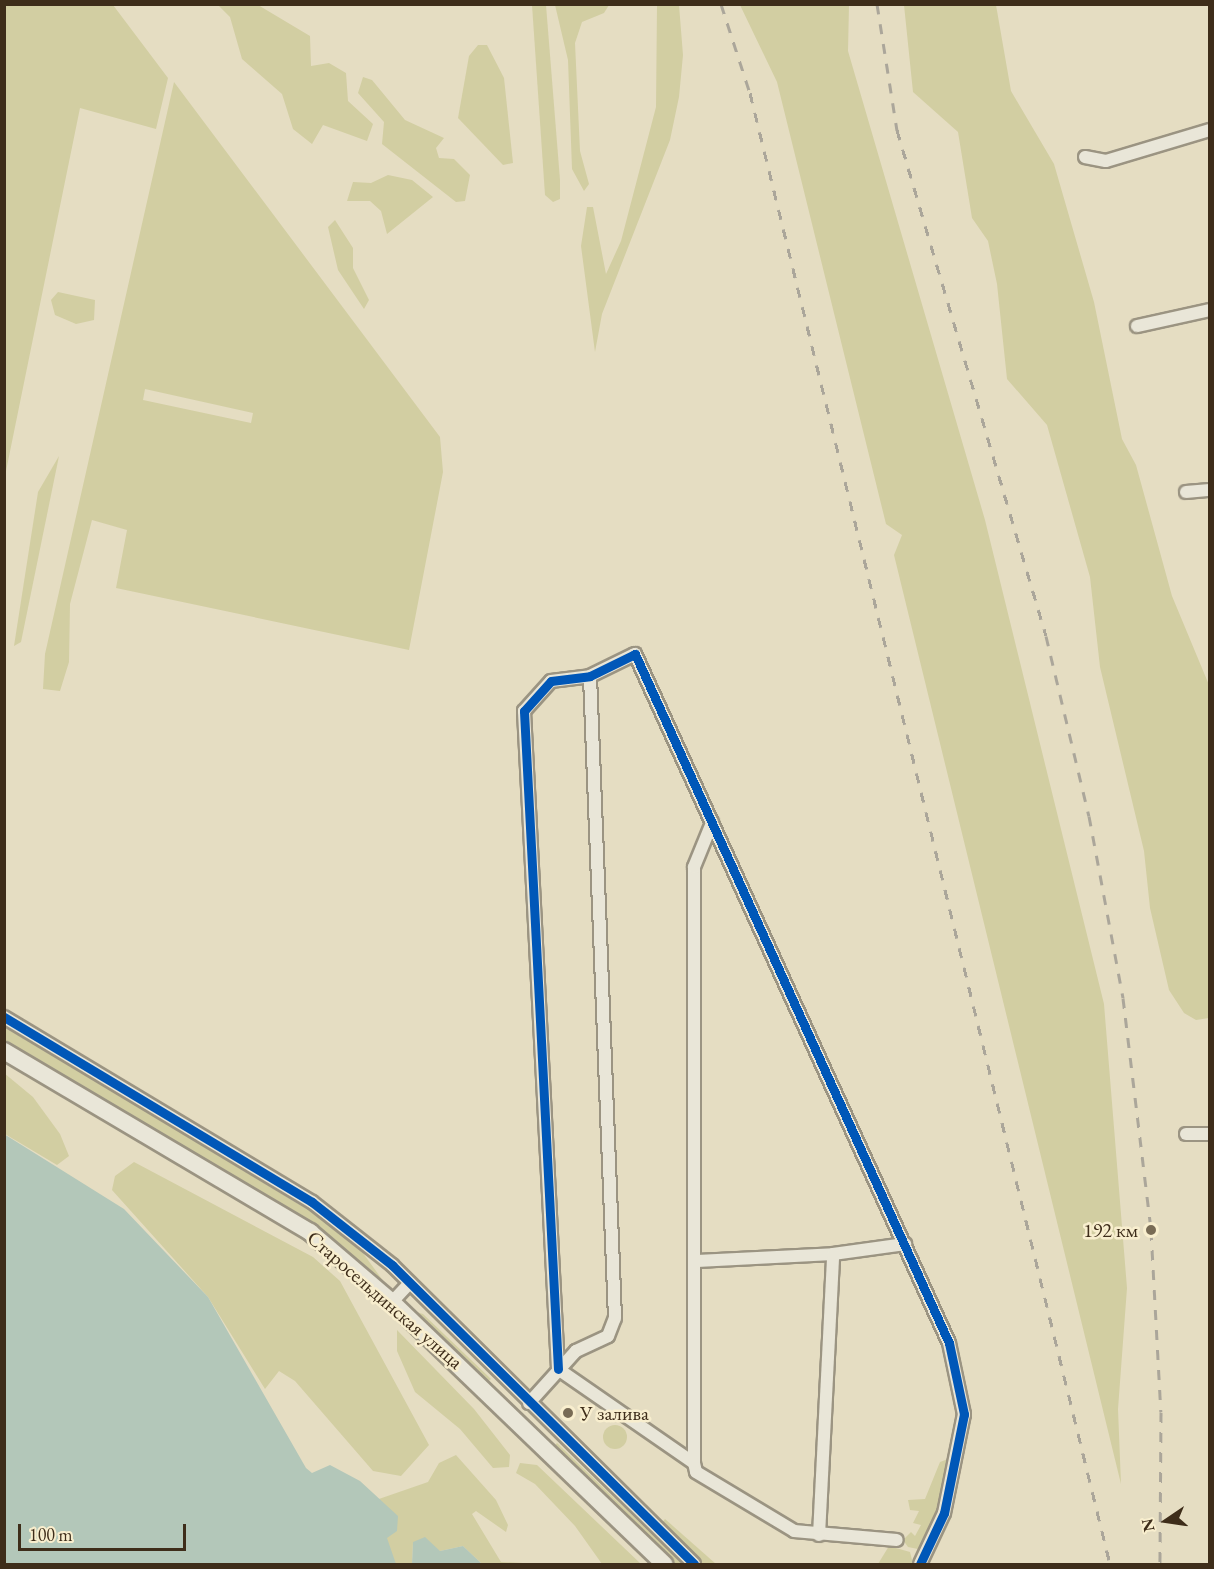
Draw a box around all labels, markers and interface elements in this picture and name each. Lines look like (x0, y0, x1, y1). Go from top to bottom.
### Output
place label: 192 км (1083, 1218, 1138, 1242)
marker: 192 км (1142, 1221, 1160, 1239)
street label: Старосельдинская улица (302, 1226, 468, 1374)
place label: У залива (580, 1401, 649, 1425)
marker: У залива (561, 1406, 575, 1420)
north arrow (1136, 1491, 1196, 1551)
scale bar (21, 1512, 189, 1550)
text: N (1136, 1516, 1160, 1534)
text: 100 m (29, 1523, 73, 1546)

